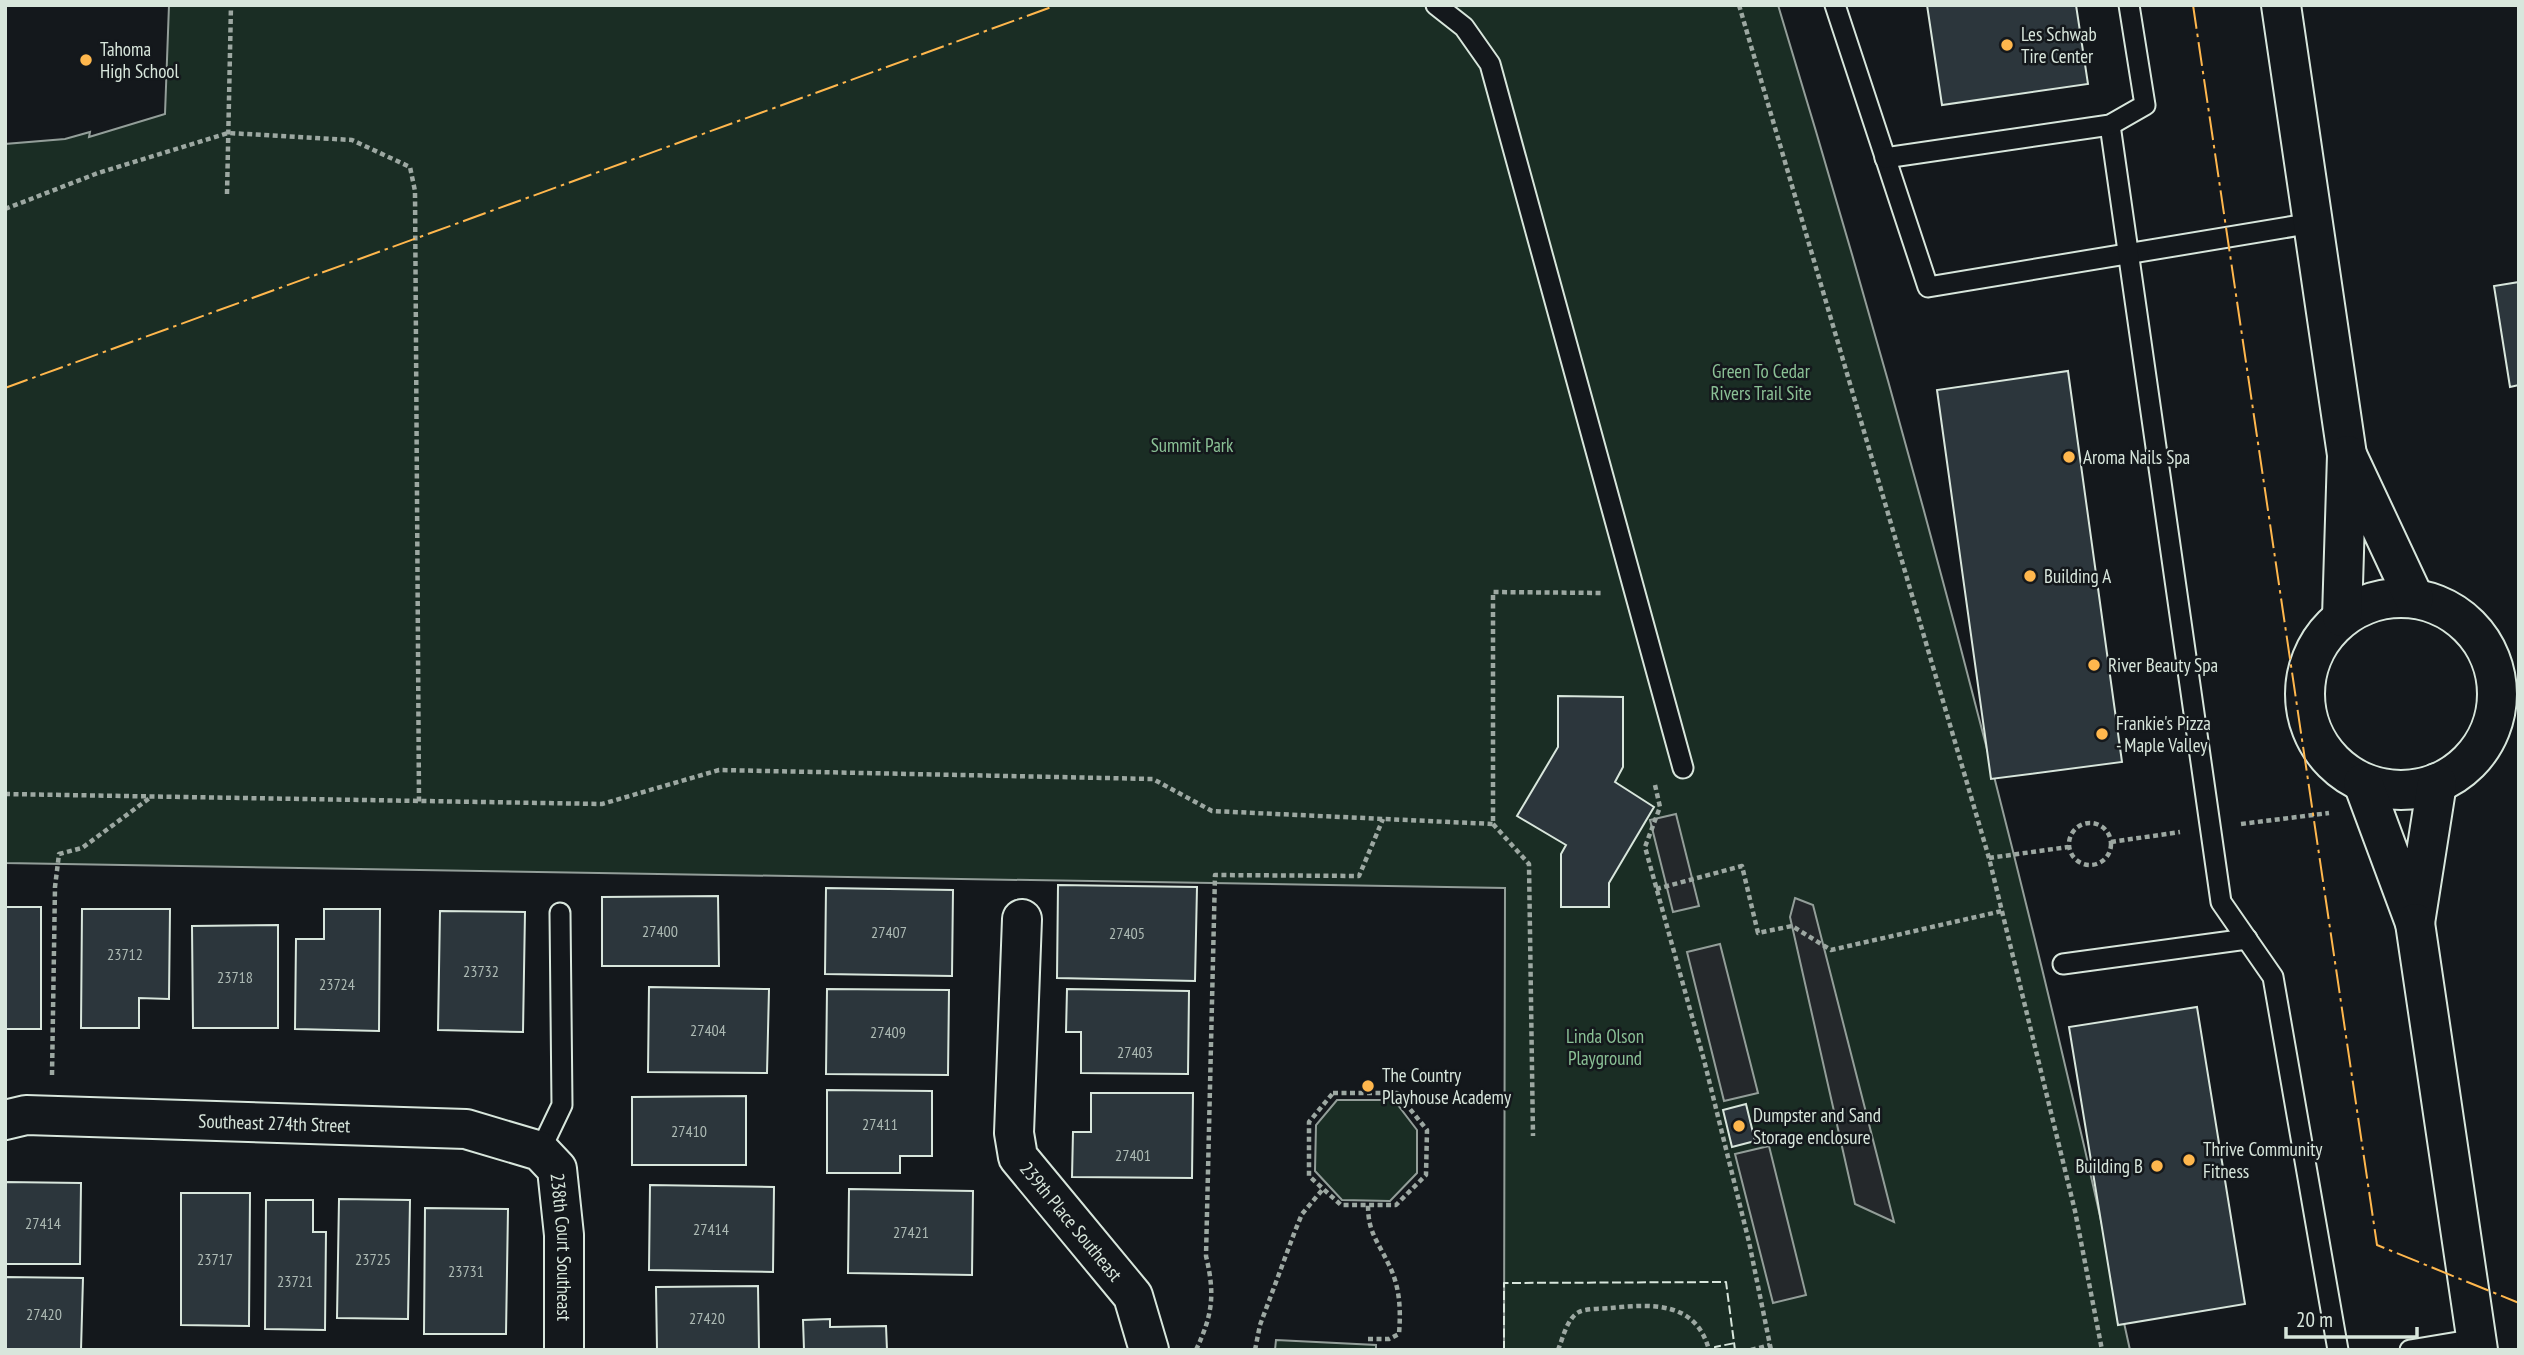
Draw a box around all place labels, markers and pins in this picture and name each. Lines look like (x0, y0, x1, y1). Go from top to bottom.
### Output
place label: Les Schwab Tire Center (2021, 22, 2097, 68)
place label: Tahoma High School (100, 37, 180, 83)
marker: Les Schwab Tire Center (1999, 37, 2015, 53)
marker: Tahoma High School (78, 52, 94, 68)
place label: Aroma Nails Spa (2083, 445, 2190, 469)
marker: Aroma Nails Spa (2061, 449, 2077, 465)
place label: Building A (2044, 564, 2111, 588)
marker: Building A (2022, 568, 2038, 584)
place label: River Beauty Spa (2108, 653, 2218, 677)
marker: River Beauty Spa (2086, 657, 2102, 673)
place label: Frankie's Pizza - Maple Valley (2116, 711, 2211, 757)
marker: Frankie's Pizza - Maple Valley (2094, 726, 2110, 742)
place label: The Country Playhouse Academy (1382, 1063, 1512, 1109)
marker: The Country Playhouse Academy (1360, 1078, 1376, 1094)
place label: Dumpster and Sand Storage enclosure (1753, 1103, 1881, 1149)
marker: Dumpster and Sand Storage enclosure (1731, 1118, 1747, 1134)
place label: Thrive Community Fitness (2203, 1137, 2323, 1183)
marker: Thrive Community Fitness (2181, 1152, 2197, 1168)
place label: Building B (2075, 1154, 2143, 1178)
marker: Building B (2149, 1158, 2165, 1174)

